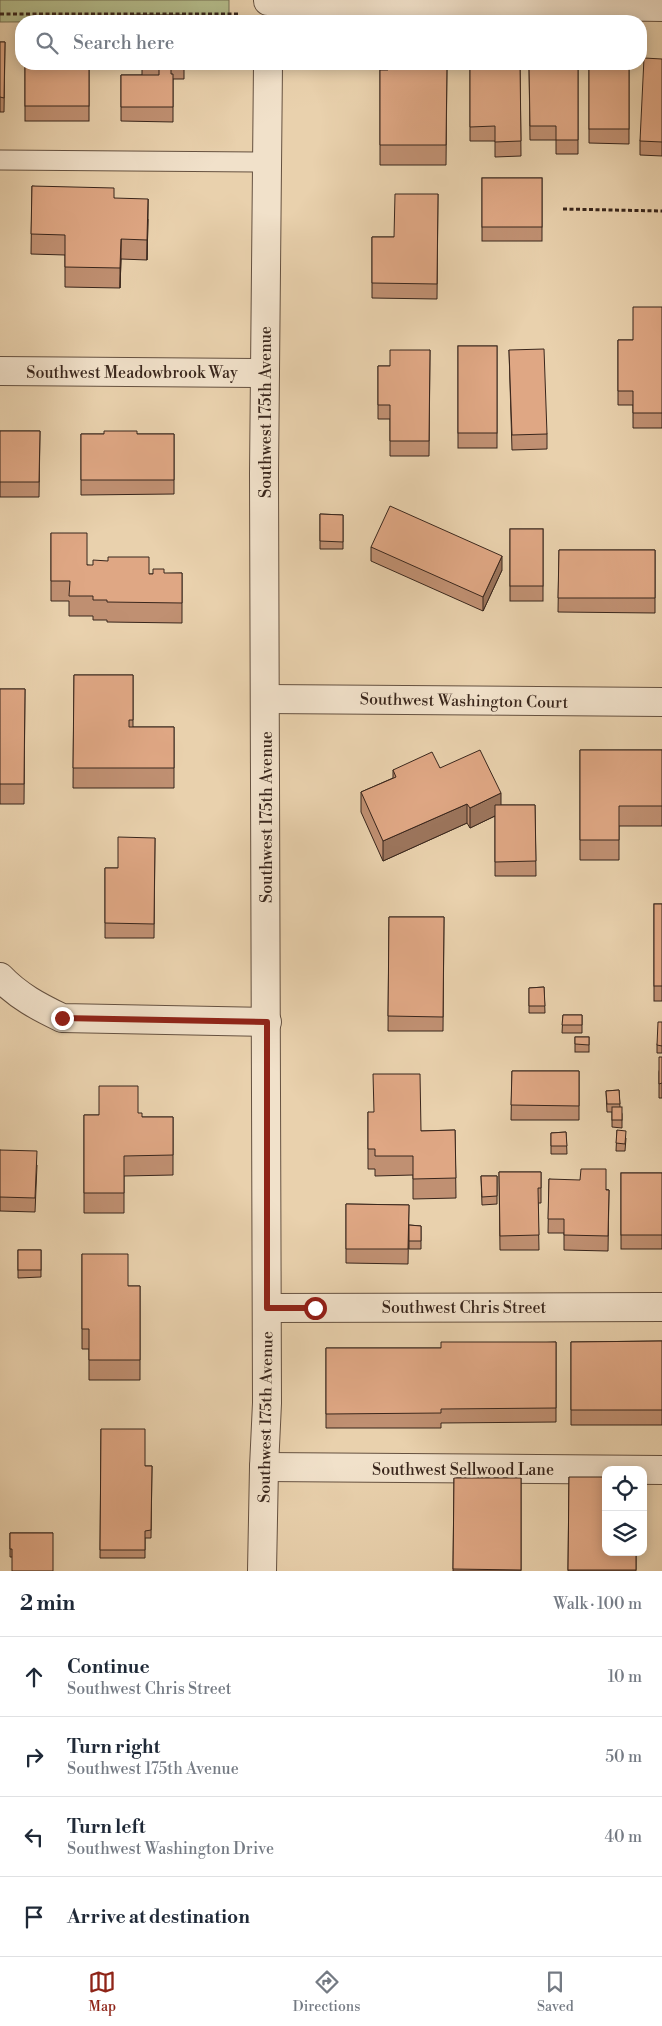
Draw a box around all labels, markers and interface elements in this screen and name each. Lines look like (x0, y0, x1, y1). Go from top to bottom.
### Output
search box (15, 15, 647, 70)
icon: search (33, 29, 61, 57)
text: Search here (73, 31, 174, 55)
street label: Southwest 175th Avenue (256, 326, 276, 498)
street label: Southwest Meadowbrook Way (26, 363, 238, 383)
street label: Southwest Washington Court (360, 689, 569, 713)
street label: Southwest 175th Avenue (257, 731, 277, 903)
route end (51, 1007, 74, 1030)
route start (304, 1297, 327, 1320)
street label: Southwest Chris Street (382, 1298, 547, 1318)
street label: Southwest 175th Avenue (255, 1331, 277, 1503)
street label: Southwest Sellwood Lane (372, 1460, 554, 1480)
map controls (602, 1466, 647, 1556)
button: locate (602, 1466, 647, 1511)
button: layers (602, 1511, 647, 1556)
text: 2 min (20, 1591, 75, 1617)
text: Walk · 100 m (553, 1594, 642, 1614)
text: Continue (67, 1655, 150, 1679)
icon: ahead (20, 1663, 48, 1691)
text: 10 m (608, 1667, 642, 1687)
text: Southwest Chris Street (67, 1679, 232, 1699)
text: Turn right (67, 1735, 160, 1759)
icon: right (20, 1743, 48, 1771)
text: 50 m (605, 1747, 642, 1767)
text: Southwest 175th Avenue (67, 1759, 239, 1779)
text: Turn left (67, 1815, 146, 1839)
icon: left (20, 1823, 48, 1851)
text: 40 m (605, 1827, 642, 1847)
text: Southwest Washington Drive (67, 1839, 274, 1859)
icon: arrive (20, 1903, 48, 1931)
text: Arrive at destination (67, 1905, 250, 1929)
tab: Map (88, 1968, 116, 2016)
tab: Directions (293, 1968, 360, 2016)
tab: Saved (537, 1968, 574, 2016)

